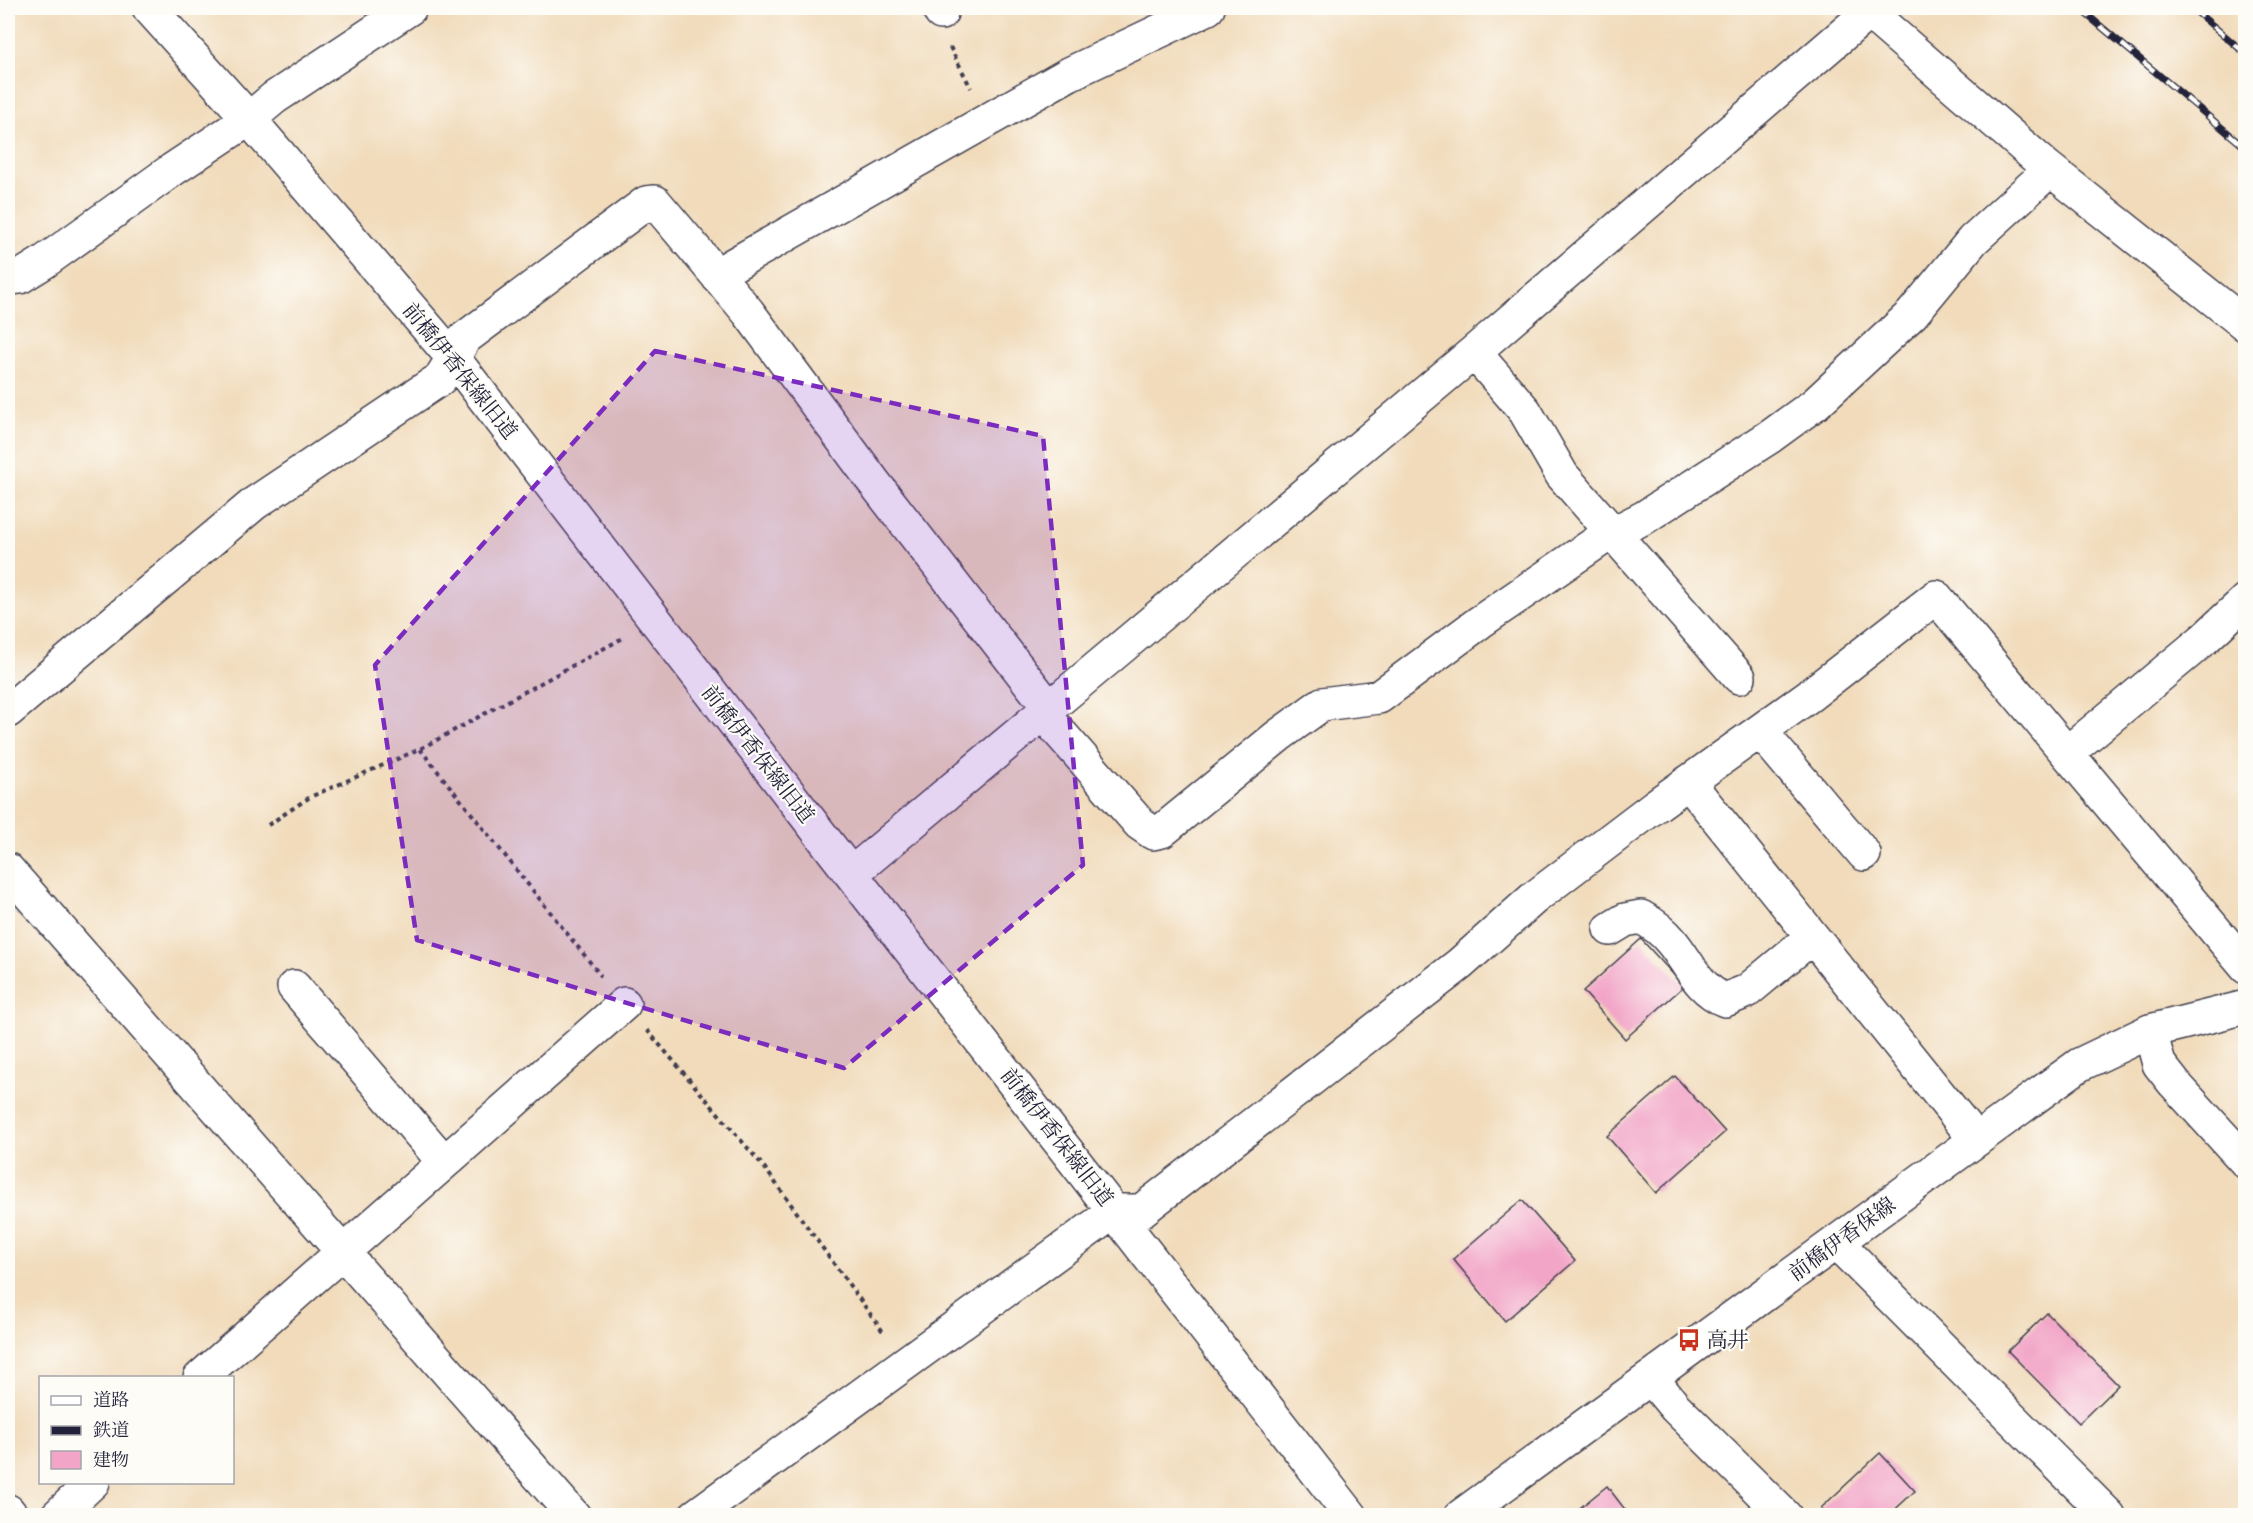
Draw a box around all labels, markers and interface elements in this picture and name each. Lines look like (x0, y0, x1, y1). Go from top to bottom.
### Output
street label: 前橋伊香保線旧道 (395, 297, 524, 446)
street label: 前橋伊香保線旧道 (694, 679, 821, 829)
street label: 前橋伊香保線旧道 (993, 1062, 1120, 1212)
street label: 前橋伊香保線 (1783, 1191, 1902, 1288)
place label: 高井 (1707, 1326, 1749, 1355)
bus stop icon: 高井 (1676, 1327, 1702, 1353)
legend (39, 1376, 234, 1484)
text: 道路 (93, 1388, 129, 1413)
text: 鉄道 (93, 1418, 129, 1443)
text: 建物 (93, 1448, 129, 1473)

